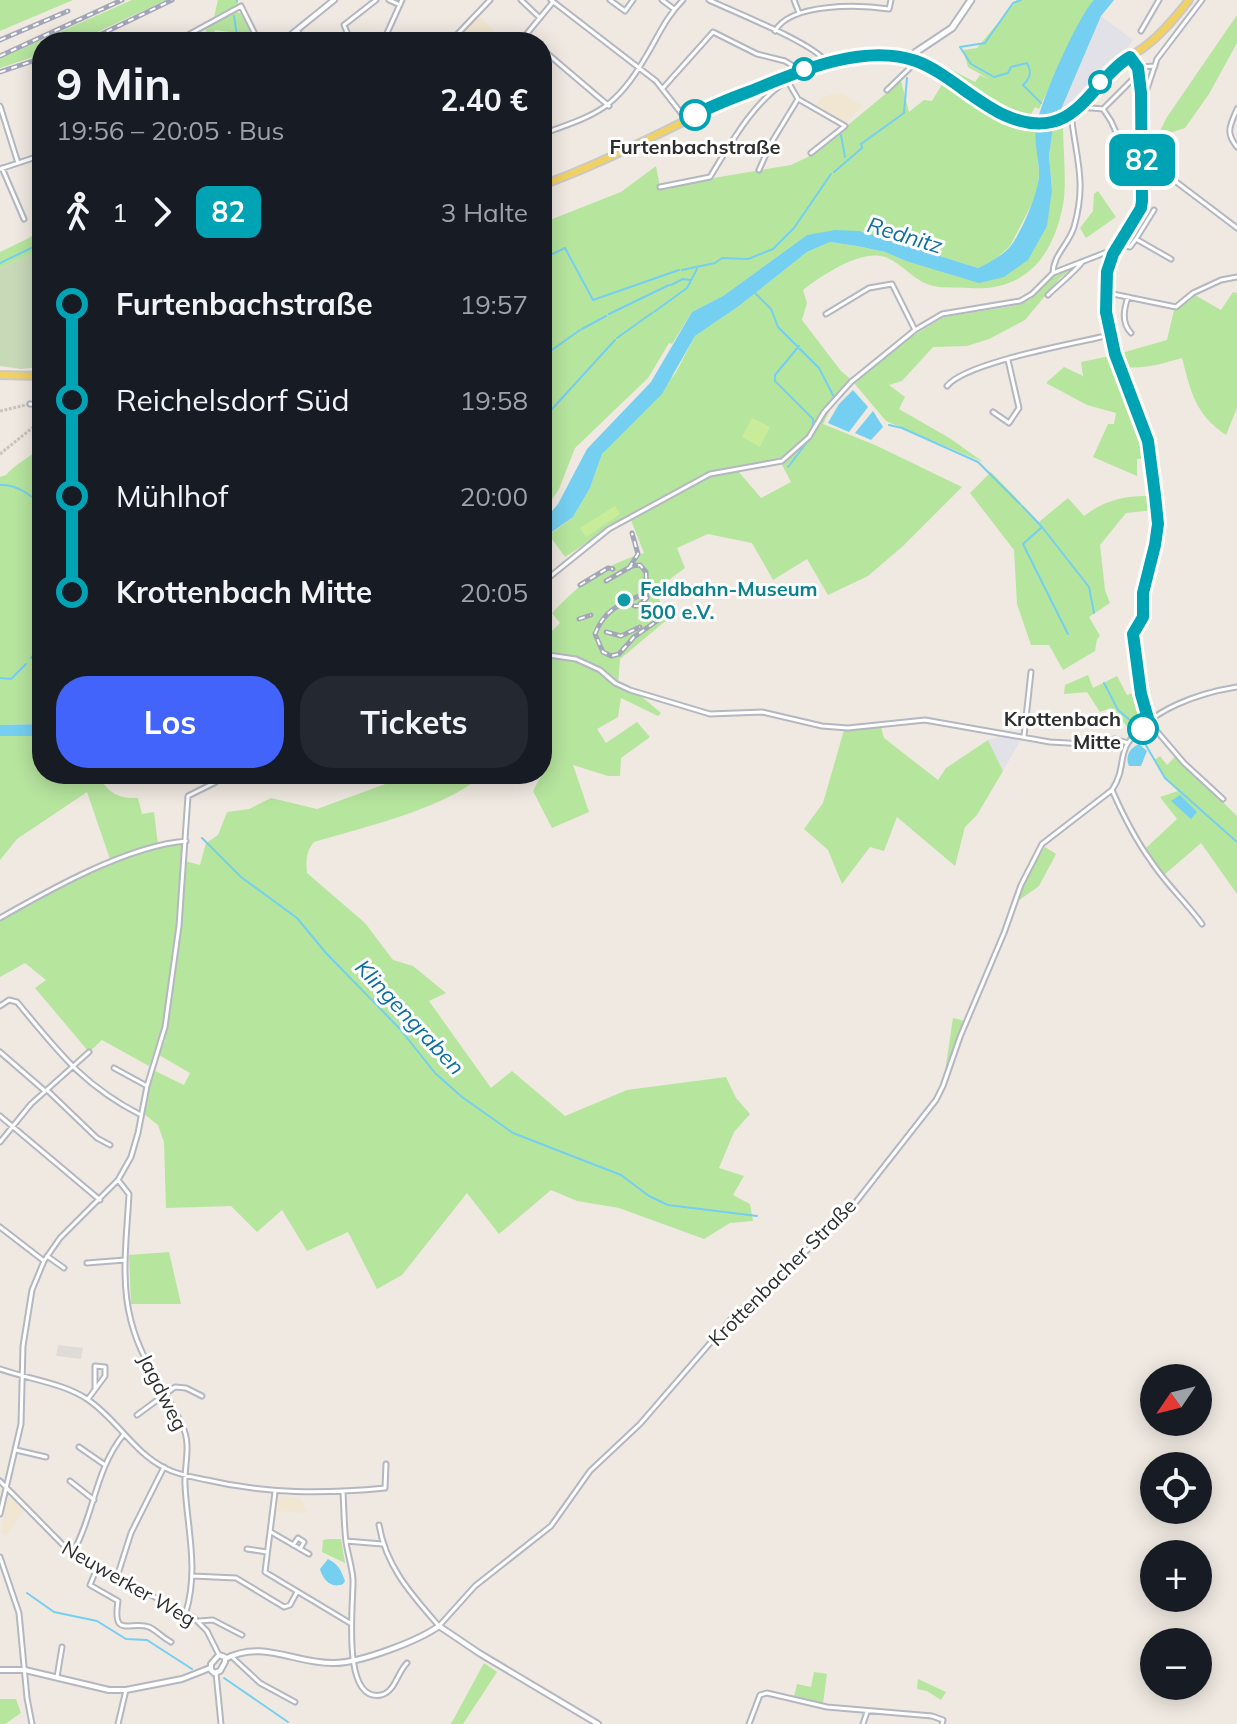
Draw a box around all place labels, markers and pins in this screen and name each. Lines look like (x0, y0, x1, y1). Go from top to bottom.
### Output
unlabelled marker (793, 58, 815, 80)
unlabelled marker (1089, 71, 1111, 93)
marker: Furtenbachstraße (680, 100, 710, 130)
place label: Furtenbachstraße (609, 134, 781, 159)
place label: Feldbahn-Museum 500 e.V. (640, 576, 818, 624)
marker: Feldbahn-Museum 500 e.V. (615, 591, 633, 609)
place label: Krottenbach Mitte (1004, 706, 1121, 754)
marker: Krottenbach Mitte (1128, 714, 1158, 744)

